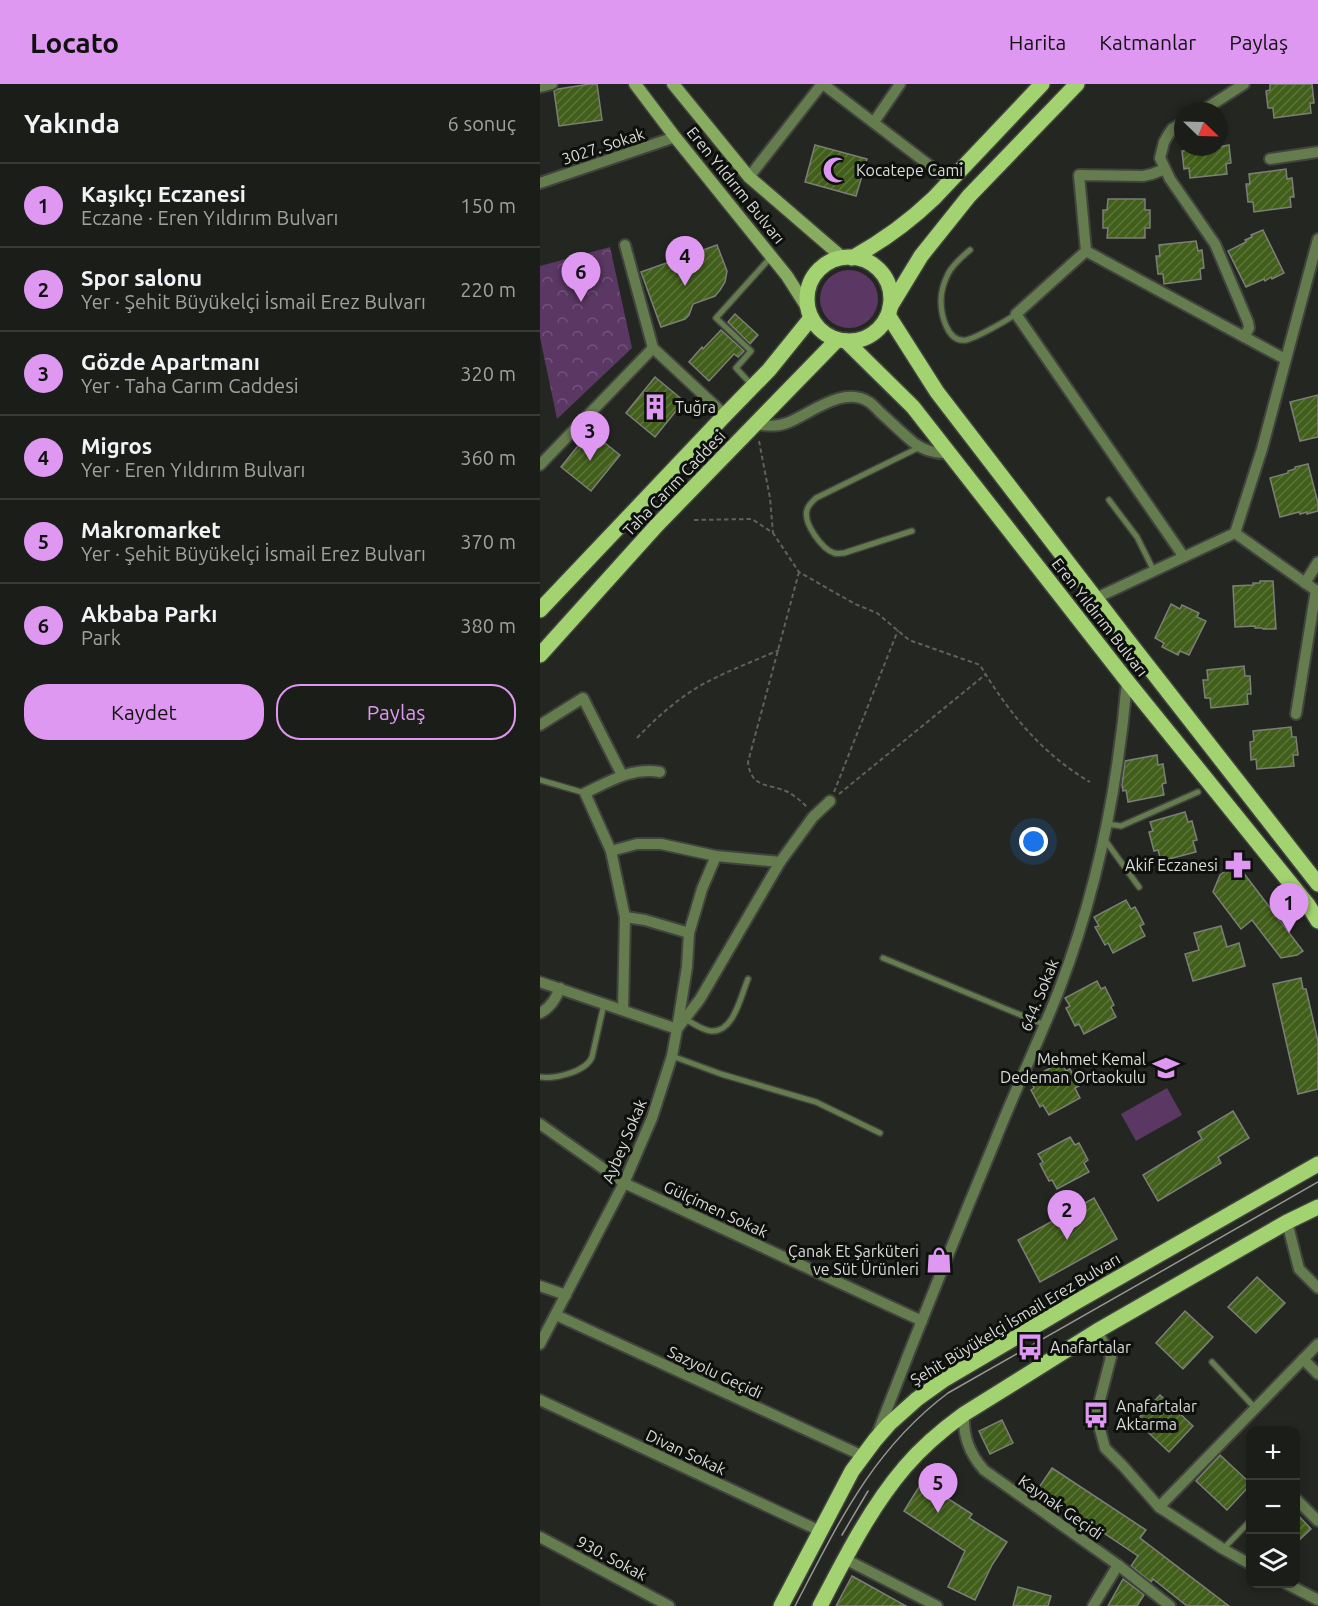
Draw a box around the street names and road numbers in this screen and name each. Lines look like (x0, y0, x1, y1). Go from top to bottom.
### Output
street label: Eren Yıldırım Bulvarı (683, 123, 789, 247)
street label: 3027. Sokak (559, 124, 647, 168)
street label: Taha Carım Caddesi (619, 427, 729, 539)
street label: Eren Yıldırım Bulvarı (1048, 554, 1152, 680)
street label: 644. Sokak (1016, 956, 1062, 1034)
street label: Aybey Sokak (598, 1096, 650, 1186)
street label: Gülçimen Sokak (661, 1177, 771, 1241)
street label: Şehit Büyükelçi İsmail Erez Bulvarı (907, 1249, 1123, 1389)
street label: Sazyolu Geçidi (665, 1342, 765, 1402)
street label: Divan Sokak (643, 1426, 729, 1478)
street label: Kaynak Geçidi (1015, 1471, 1107, 1543)
street label: 930. Sokak (574, 1532, 650, 1584)

